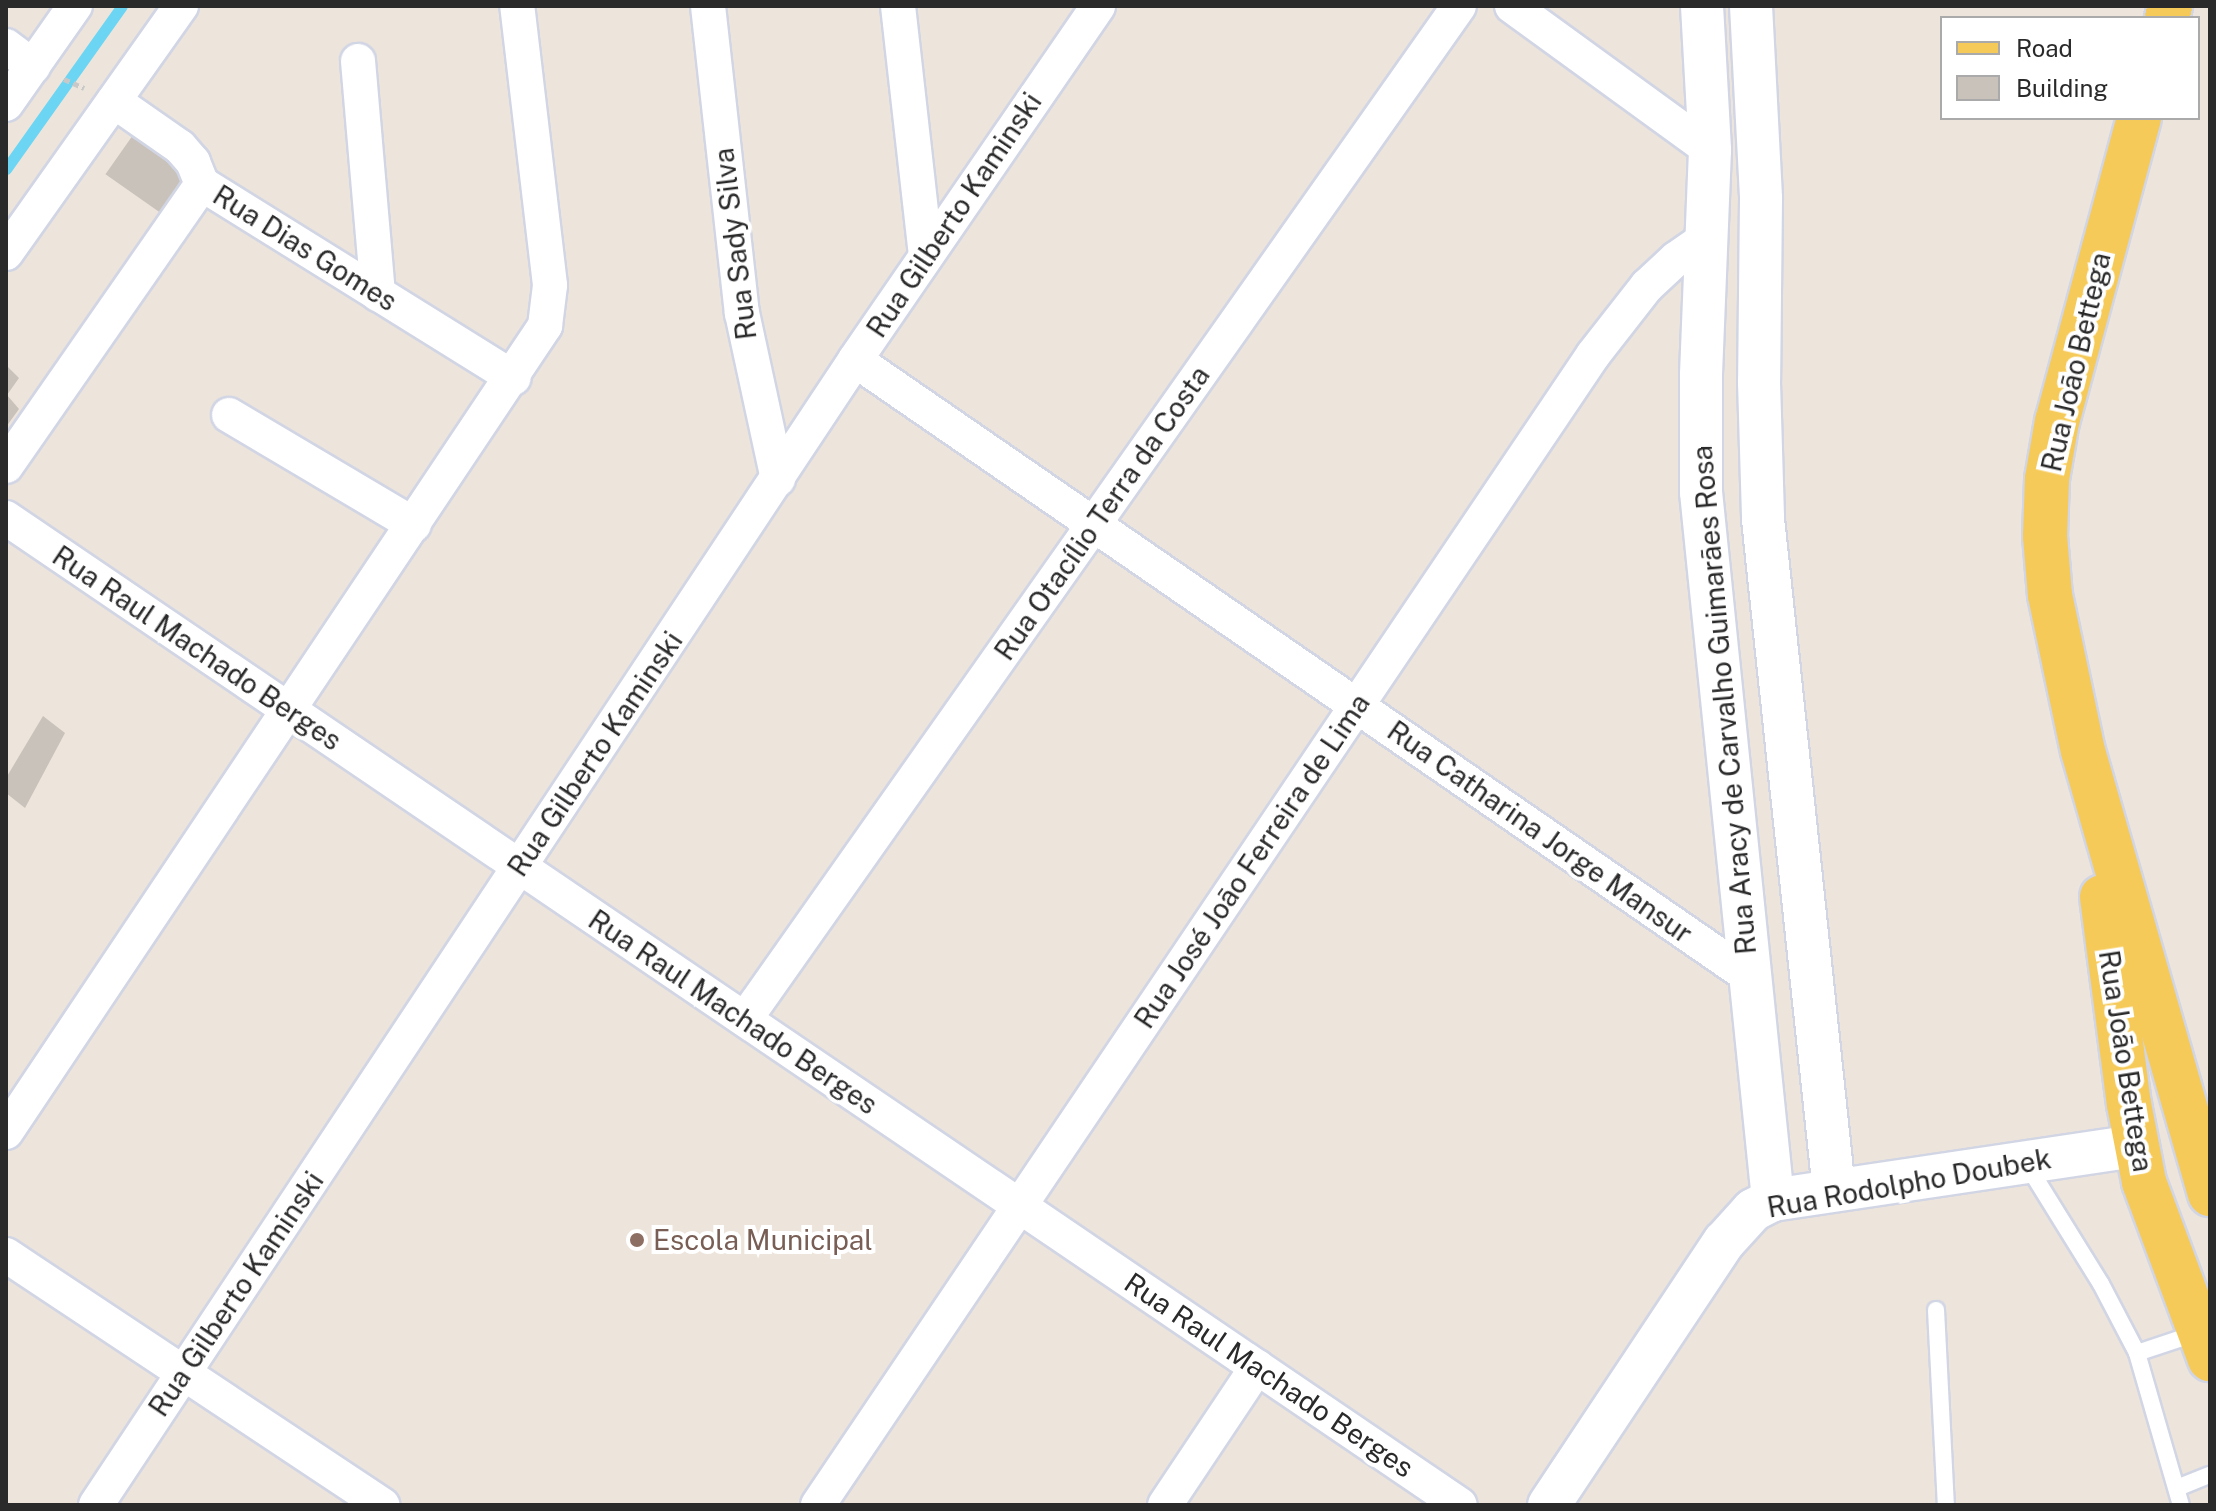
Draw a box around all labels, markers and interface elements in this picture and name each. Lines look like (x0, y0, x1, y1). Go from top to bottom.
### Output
legend (1940, 16, 2200, 120)
text: Road (2016, 34, 2073, 62)
text: Building (2016, 74, 2108, 102)
street label: Rua Gilberto Kaminski (860, 86, 1048, 344)
street label: Rua Sady Silva (707, 146, 763, 342)
street label: Rua Dias Gomes (207, 178, 403, 318)
street label: Rua João Bettega (2034, 249, 2118, 475)
street label: Rua Otacílio Terra da Costa (987, 359, 1217, 667)
street label: Rua Aracy de Carvalho Guimarães Rosa (1685, 444, 1763, 956)
street label: Rua Raul Machado Berges (46, 539, 348, 757)
street label: Rua Gilberto Kaminski (501, 625, 689, 883)
street label: Rua José João Ferreira de Lima (1127, 687, 1377, 1035)
street label: Rua Catharina Jorge Mansur (1381, 714, 1699, 950)
street label: Rua Raul Machado Berges (582, 903, 884, 1121)
street label: Rua João Bettega (2092, 948, 2160, 1174)
street label: Rua Rodolpho Doubek (1764, 1141, 2054, 1225)
street label: Rua Gilberto Kaminski (142, 1165, 330, 1423)
place label: Escola Municipal (653, 1223, 873, 1257)
marker: Escola Municipal (628, 1231, 646, 1249)
street label: Rua Raul Machado Berges (1118, 1266, 1420, 1484)

